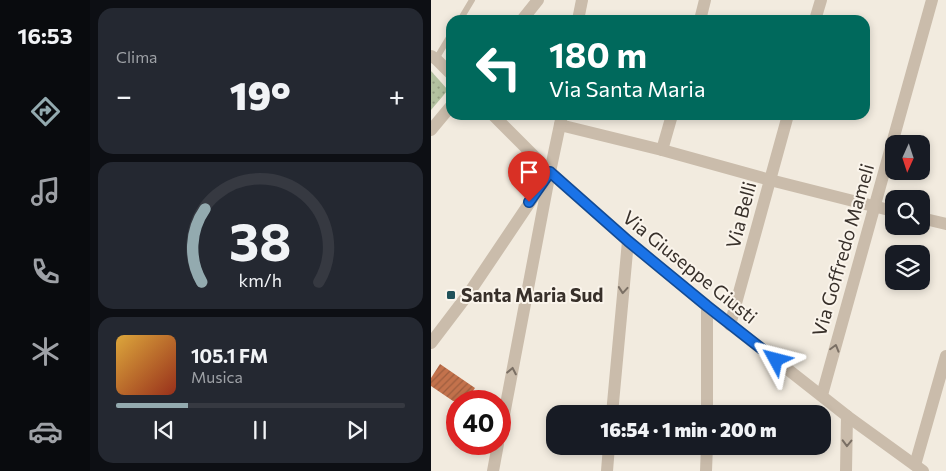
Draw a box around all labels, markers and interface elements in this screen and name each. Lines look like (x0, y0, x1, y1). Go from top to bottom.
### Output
text: 16:53 (18, 22, 73, 49)
text: 180 m (549, 32, 647, 75)
icon: left (466, 35, 531, 100)
text: Clima (116, 47, 157, 66)
text: 19° (230, 71, 291, 118)
text: Via Santa Maria (549, 75, 706, 102)
text: − (116, 78, 132, 112)
text: + (389, 78, 405, 112)
icon: directions (28, 94, 63, 129)
north arrow (885, 135, 930, 180)
map controls (885, 135, 930, 290)
pin (508, 151, 550, 202)
icon: arrive (515, 158, 543, 186)
street label: Via Goffredo Mameli (807, 161, 878, 339)
icon: music (28, 174, 63, 209)
street label: Via Belli (721, 179, 760, 251)
button: search (885, 190, 930, 235)
street label: Via Giuseppe Giusti (618, 205, 762, 328)
text: 38 (229, 208, 292, 272)
button: layers (885, 245, 930, 290)
icon: phone (28, 254, 63, 289)
text: km/h (239, 269, 282, 291)
place label: Santa Maria Sud (461, 283, 603, 306)
one-way arrow (618, 286, 629, 294)
marker: Santa Maria Sud (445, 289, 457, 301)
position arrow (749, 333, 801, 385)
icon: climate (28, 334, 63, 369)
text: 105.1 FM (191, 344, 268, 367)
one-way arrow (829, 345, 839, 353)
text: Musica (191, 367, 243, 386)
one-way arrow (506, 367, 517, 376)
speed limit sign: 40 (446, 390, 511, 455)
icon: car (28, 414, 63, 449)
icon: previous (150, 416, 178, 444)
icon: pause (246, 416, 274, 444)
icon: next (343, 416, 371, 444)
text: 16:54 · 1 min · 200 m (600, 418, 777, 441)
one-way arrow (841, 440, 852, 448)

